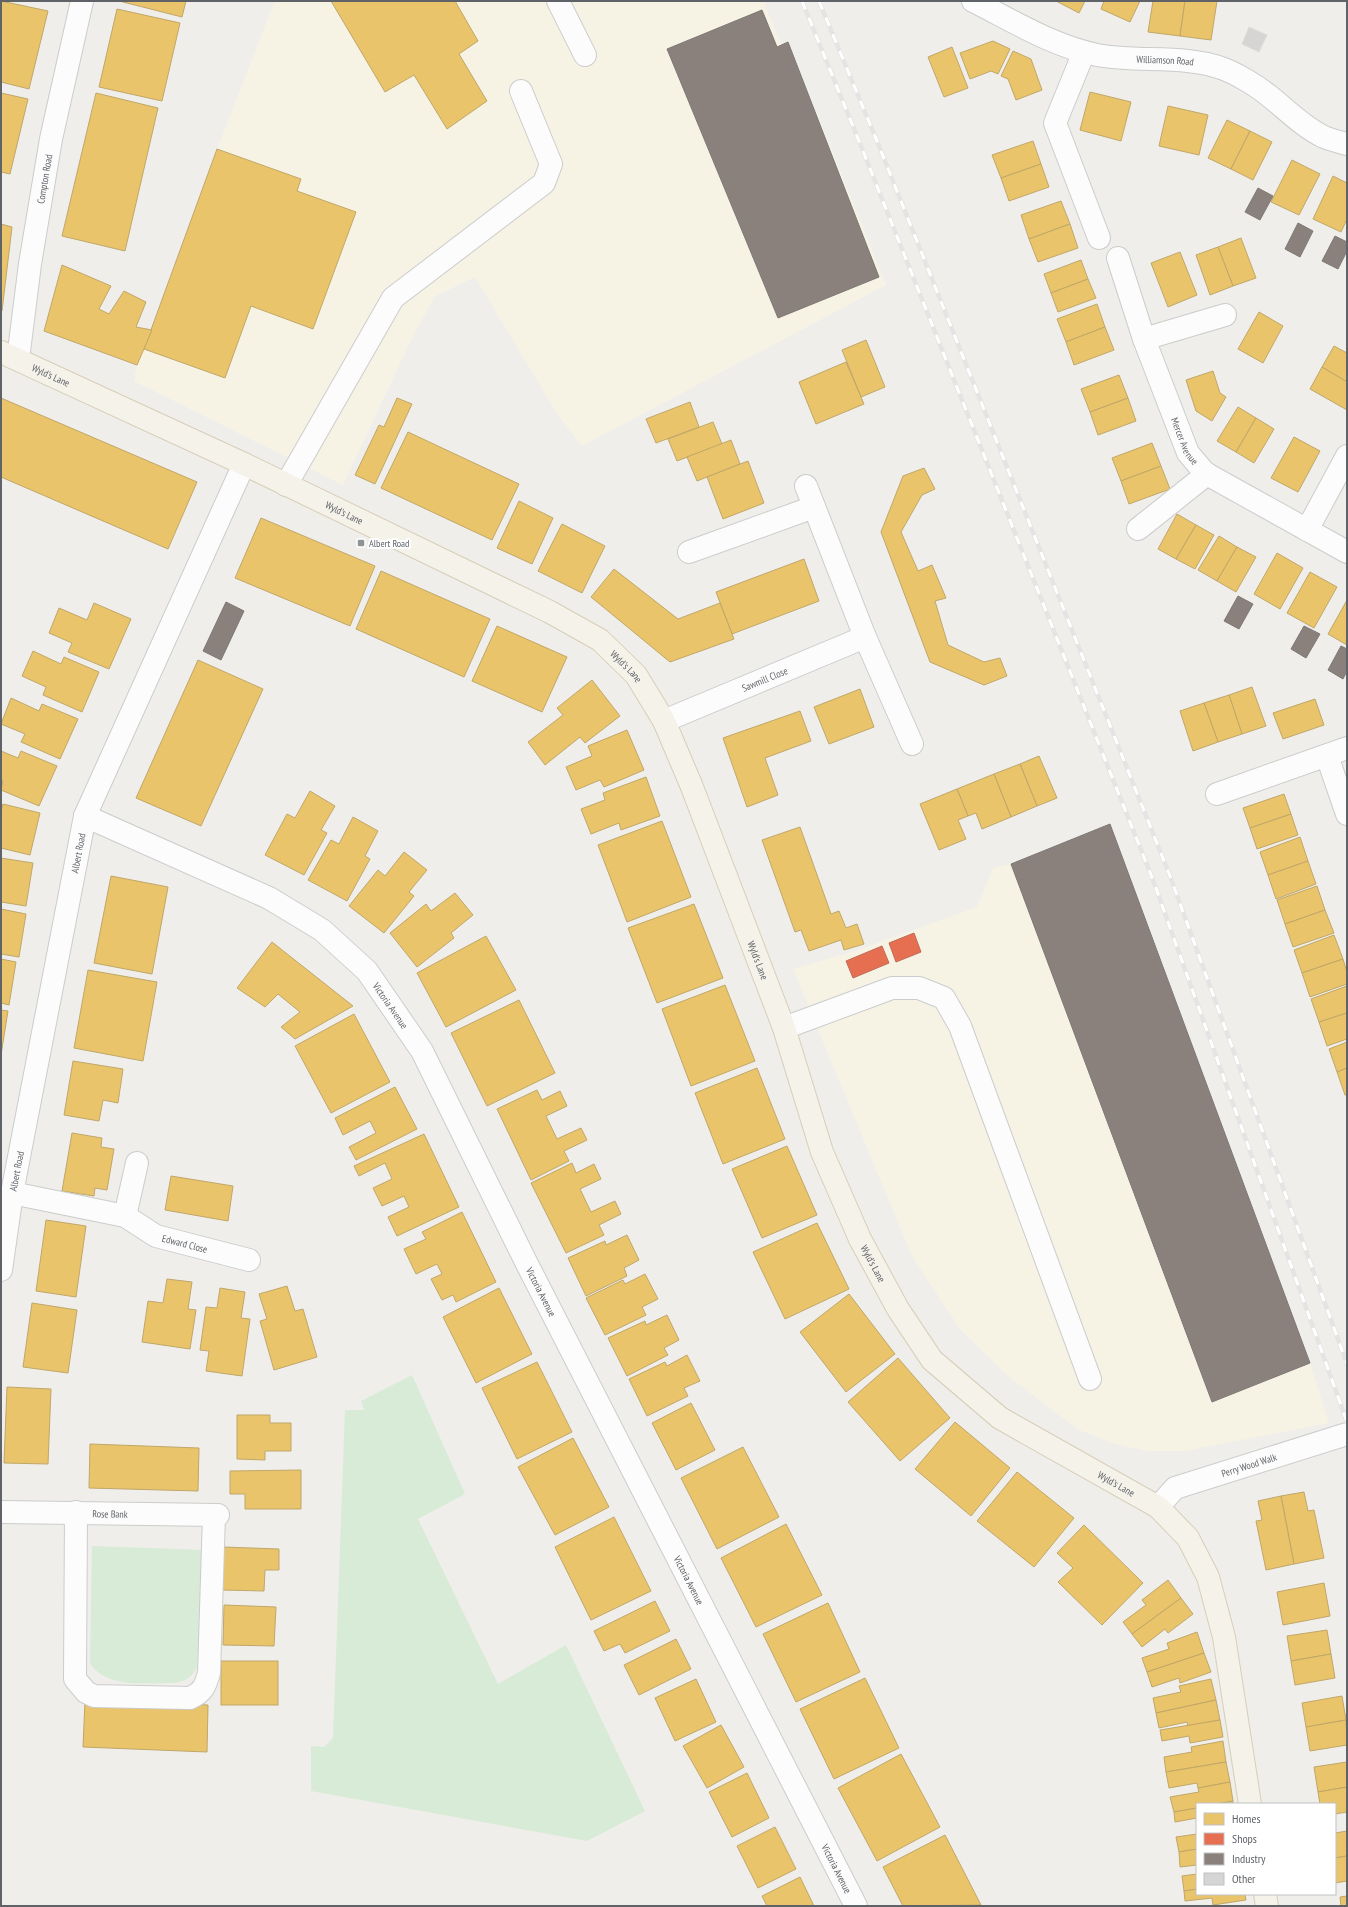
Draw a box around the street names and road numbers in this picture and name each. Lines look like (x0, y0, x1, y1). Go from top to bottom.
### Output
street label: Williamson Road (1136, 52, 1195, 68)
street label: Compton Road (34, 153, 55, 205)
street label: Wyld's Lane (30, 361, 72, 389)
street label: Mercer Avenue (1168, 416, 1201, 467)
street label: Wyld's Lane (323, 498, 365, 527)
street label: Wyld's Lane (608, 647, 645, 685)
street label: Sawmill Close (740, 664, 789, 694)
street label: Albert Road (68, 832, 88, 874)
street label: Wyld's Lane (745, 939, 771, 981)
street label: Victoria Avenue (370, 979, 411, 1031)
street label: Albert Road (6, 1150, 26, 1192)
street label: Edward Close (161, 1231, 209, 1256)
street label: Wyld's Lane (858, 1243, 889, 1284)
street label: Victoria Avenue (523, 1264, 559, 1319)
street label: Perry Wood Walk (1220, 1450, 1278, 1480)
street label: Wyld's Lane (1096, 1468, 1137, 1499)
street label: Rose Bank (92, 1507, 128, 1520)
street label: Victoria Avenue (671, 1552, 707, 1607)
street label: Victoria Avenue (818, 1841, 855, 1895)

